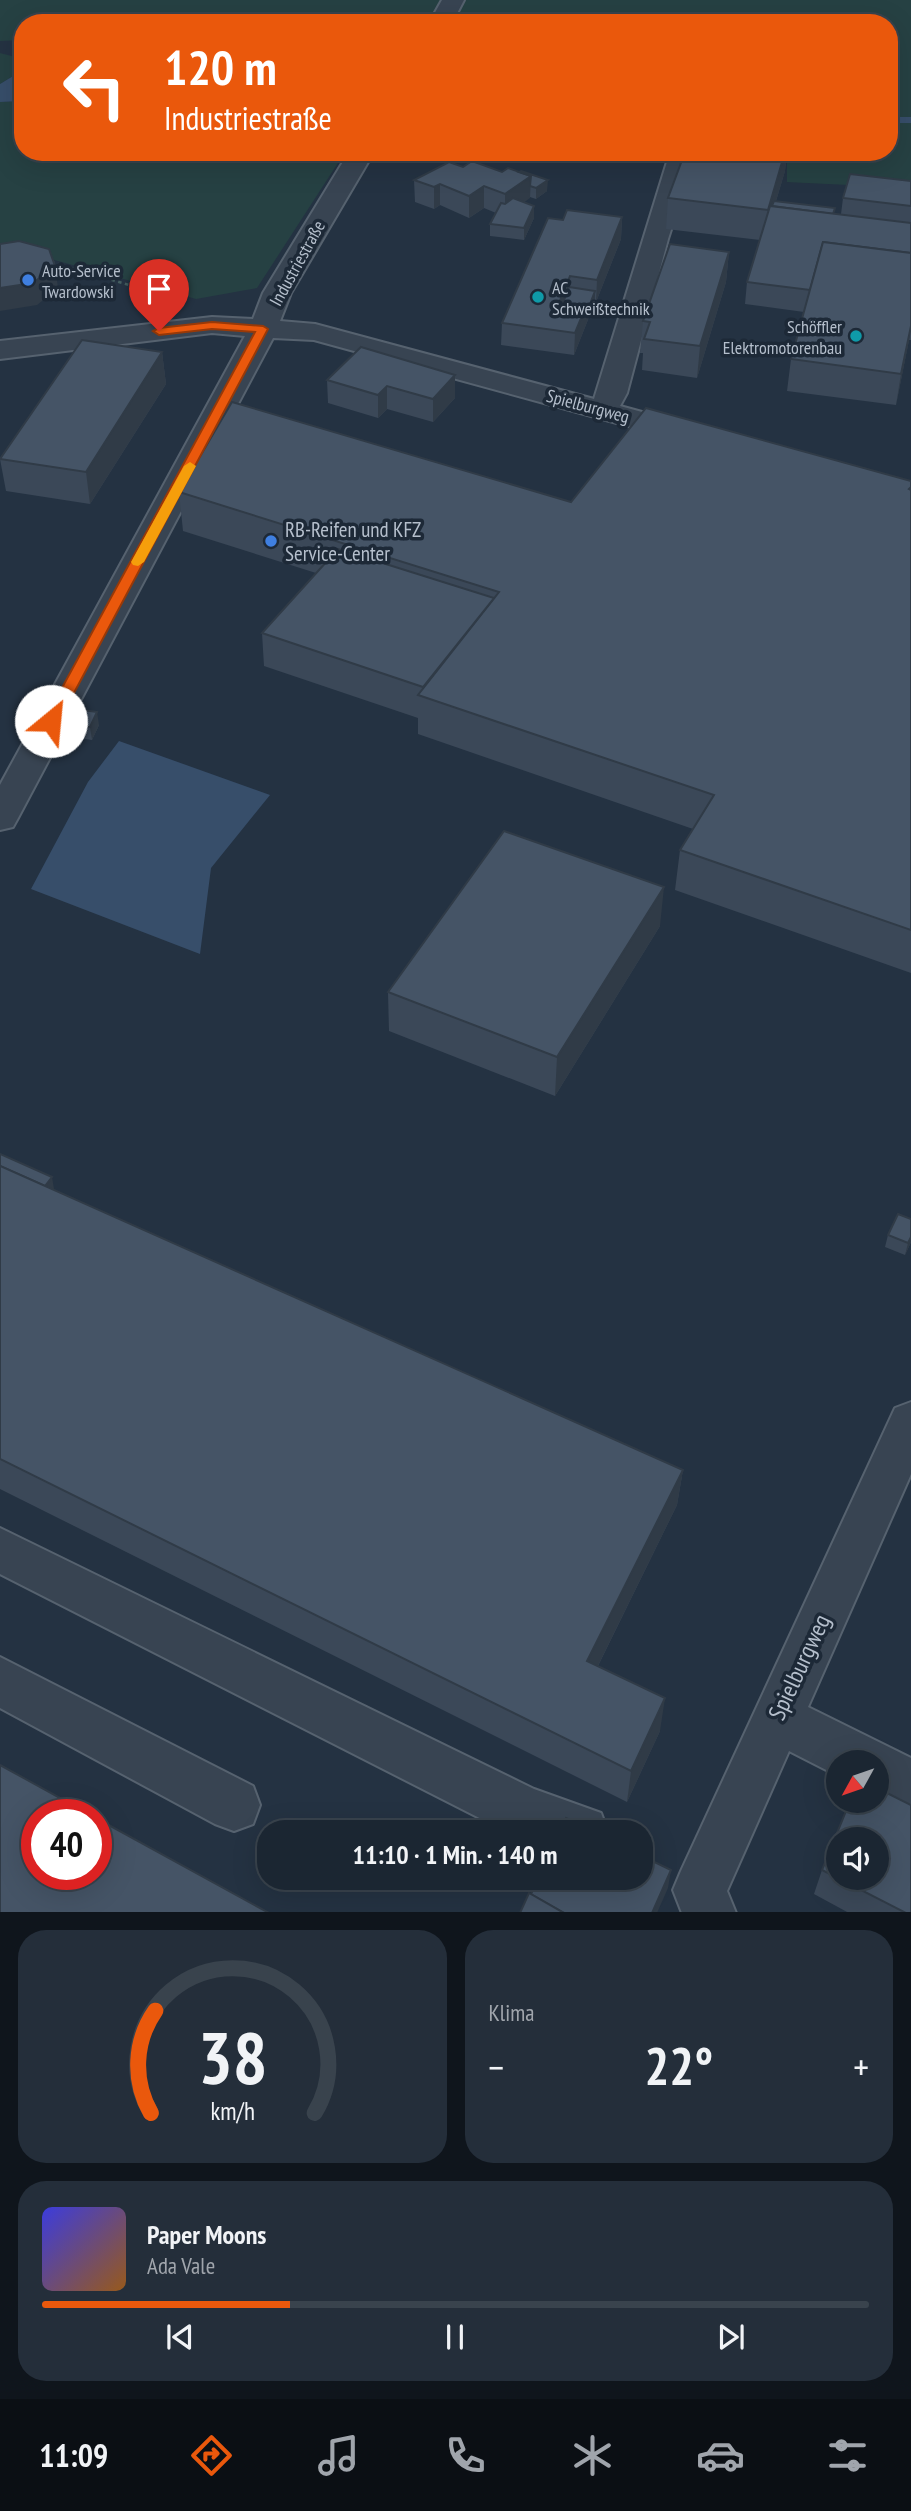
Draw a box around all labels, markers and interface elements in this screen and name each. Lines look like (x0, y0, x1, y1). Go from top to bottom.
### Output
text: 120 m (164, 35, 277, 99)
icon: left (49, 42, 140, 133)
text: Industriestraße (164, 97, 332, 139)
street label: Industriestraße (264, 216, 330, 310)
place label: Auto-Service Twardowski (42, 259, 121, 303)
pin (129, 259, 189, 331)
icon: arrive (140, 270, 178, 308)
marker: Auto-Service Twardowski (20, 272, 36, 288)
place label: AC Schweißtechnik (552, 276, 650, 320)
marker: AC Schweißtechnik (530, 289, 546, 305)
place label: Schöffler Elektromotorenbau (723, 315, 842, 359)
marker: Schöffler Elektromotorenbau (848, 328, 864, 344)
street label: Spielburgweg (544, 384, 632, 428)
place label: RB-Reifen und KFZ Service-Center (285, 516, 421, 567)
marker: RB-Reifen und KFZ Service-Center (263, 533, 279, 549)
position arrow (14, 684, 88, 758)
street label: Spielburgweg (761, 1609, 837, 1725)
north arrow (826, 1750, 889, 1813)
map controls (826, 1750, 889, 1890)
speed limit sign: 40 (21, 1799, 112, 1890)
button: sound (826, 1827, 889, 1890)
text: 11:10 · 1 Min. · 140 m (353, 1838, 557, 1871)
text: Klima (489, 1998, 534, 2027)
text: 38 (197, 2009, 267, 2103)
text: 22° (644, 2032, 713, 2099)
text: − (489, 2042, 504, 2091)
text: + (853, 2042, 869, 2091)
text: km/h (210, 2094, 254, 2126)
text: Paper Moons (147, 2218, 266, 2251)
text: Ada Vale (147, 2251, 215, 2280)
icon: previous (161, 2318, 199, 2356)
icon: pause (436, 2318, 474, 2356)
icon: next (712, 2318, 750, 2356)
icon: directions (187, 2431, 236, 2480)
icon: music (314, 2431, 363, 2480)
icon: phone (441, 2431, 490, 2480)
icon: climate (568, 2431, 617, 2480)
icon: car (696, 2431, 745, 2480)
icon: filters (823, 2431, 872, 2480)
text: 11:09 (39, 2434, 108, 2476)

